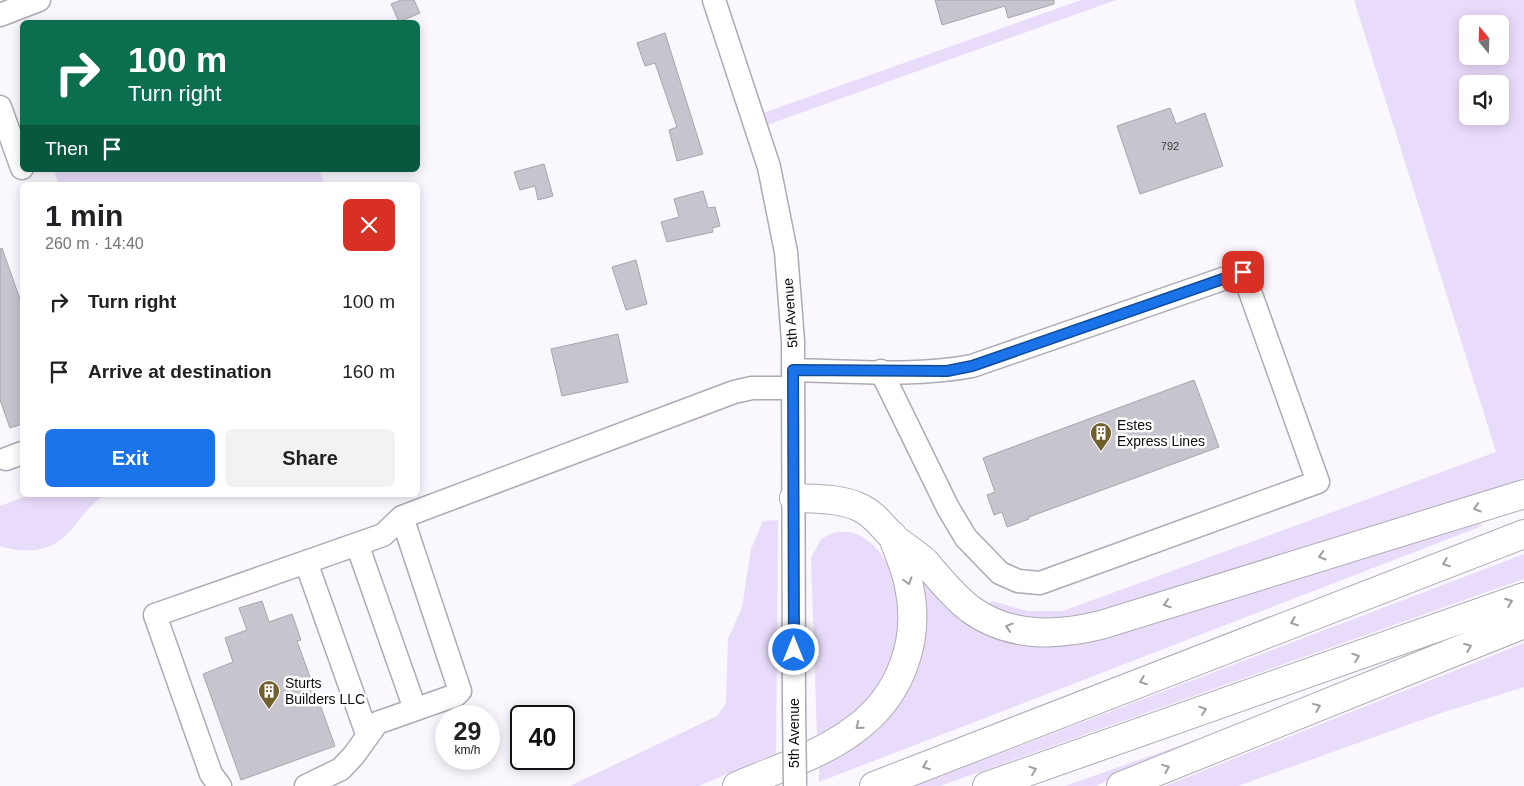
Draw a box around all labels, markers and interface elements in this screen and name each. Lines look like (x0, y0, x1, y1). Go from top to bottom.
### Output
north arrow (1459, 15, 1509, 65)
map controls (1459, 15, 1509, 125)
icon: right (45, 40, 110, 105)
text: 100 m (128, 40, 227, 79)
button: sound (1459, 75, 1509, 125)
text: Turn right (128, 81, 221, 106)
icon: arrive (98, 135, 126, 163)
text: Then (45, 138, 88, 159)
house number: 792 (1161, 140, 1179, 152)
text: 1 min (45, 199, 123, 232)
button: close (343, 199, 395, 251)
text: 260 m · 14:40 (45, 235, 144, 252)
pin (1222, 251, 1264, 293)
icon: arrive (1229, 258, 1257, 286)
street label: 5th Avenue (780, 277, 800, 348)
icon: right (45, 288, 73, 316)
text: Turn right (88, 291, 176, 312)
text: 100 m (342, 291, 395, 312)
icon: arrive (45, 358, 73, 386)
text: Arrive at destination (88, 361, 272, 382)
text: 160 m (342, 361, 395, 382)
place label: Estes Express Lines (1117, 417, 1205, 449)
building icon: Estes Express Lines (1089, 421, 1113, 452)
button: Exit (45, 429, 215, 487)
button: Share (225, 429, 395, 487)
one-way arrow (1474, 503, 1482, 513)
one-way arrow (1318, 550, 1327, 560)
one-way arrow (1442, 557, 1451, 568)
one-way arrow (902, 577, 912, 585)
one-way arrow (1163, 598, 1171, 608)
one-way arrow (1505, 598, 1513, 608)
one-way arrow (1290, 616, 1299, 626)
position arrow (767, 623, 819, 675)
one-way arrow (1006, 623, 1014, 633)
one-way arrow (1463, 642, 1472, 653)
one-way arrow (1351, 652, 1360, 662)
place label: Sturts Builders LLC (285, 675, 365, 707)
one-way arrow (1139, 675, 1148, 685)
building icon: Sturts Builders LLC (257, 679, 281, 710)
street label: 5th Avenue (786, 698, 802, 768)
one-way arrow (1312, 703, 1321, 714)
speed limit sign: 40 (510, 705, 575, 770)
one-way arrow (1198, 706, 1207, 716)
text: 29 (454, 717, 481, 745)
one-way arrow (856, 721, 865, 729)
text: km/h (454, 743, 481, 757)
one-way arrow (922, 760, 930, 770)
one-way arrow (1161, 763, 1170, 774)
one-way arrow (1028, 766, 1037, 776)

